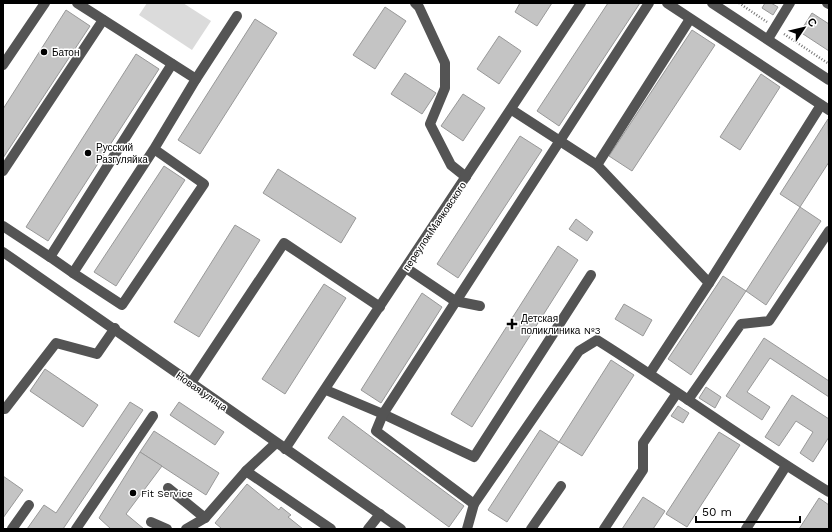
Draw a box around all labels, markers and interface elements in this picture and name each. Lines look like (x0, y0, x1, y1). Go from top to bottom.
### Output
north arrow (784, 8, 824, 48)
text: С (804, 16, 819, 30)
marker: Батон (39, 47, 49, 57)
place label: Батон (52, 47, 79, 58)
place label: Русский Разгуляйка (96, 142, 148, 165)
marker: Русский Разгуляйка (83, 148, 93, 158)
street label: переулок Маяковского (401, 179, 469, 273)
place label: Детская поликлиника №3 (521, 313, 601, 336)
marker: Детская поликлиника №3 (506, 318, 518, 330)
street label: Новая улица (174, 370, 230, 413)
marker: Fit Service (128, 488, 138, 498)
place label: Fit Service (141, 488, 193, 499)
scale bar (696, 498, 800, 524)
text: 50 m (702, 505, 732, 519)

